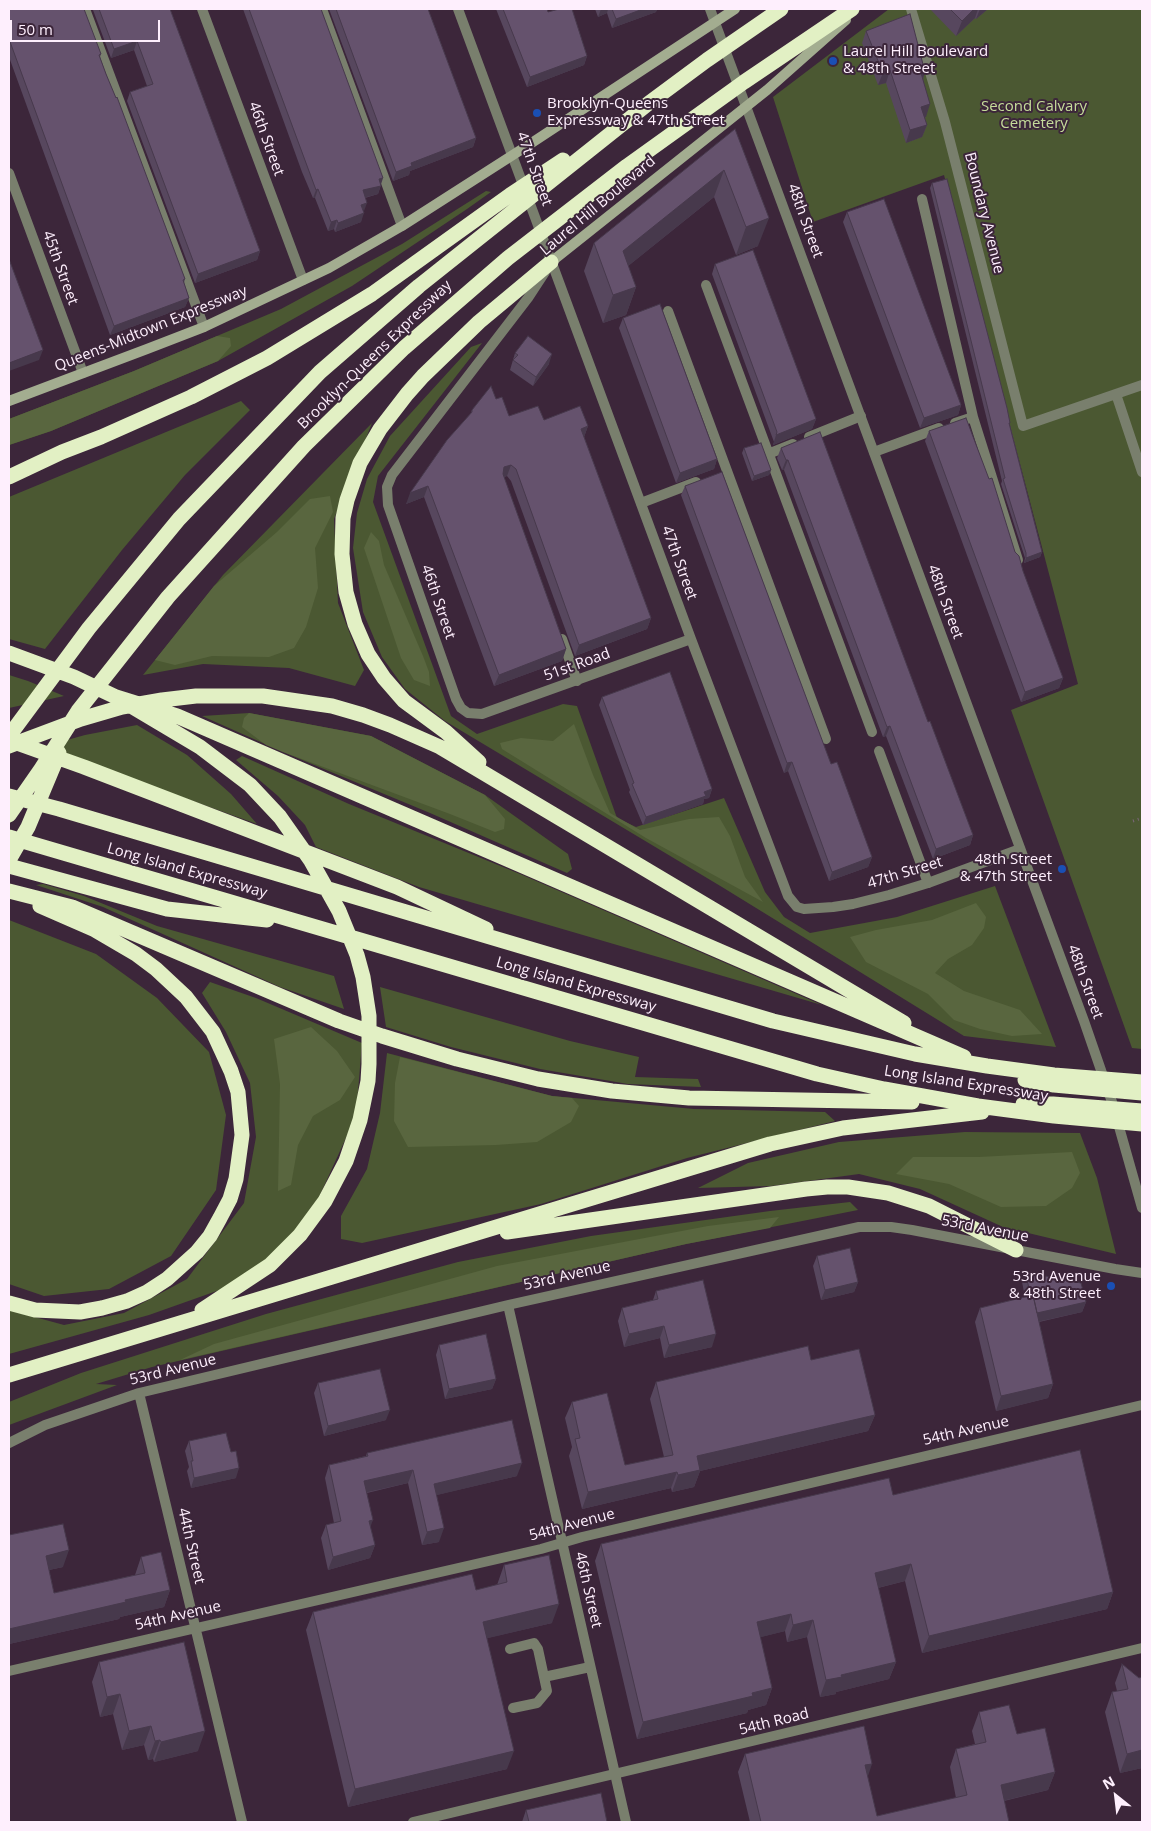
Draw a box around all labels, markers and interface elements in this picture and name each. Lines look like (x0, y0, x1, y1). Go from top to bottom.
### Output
scale bar (12, 10, 162, 42)
text: 50 m (18, 19, 53, 39)
place label: Laurel Hill Boulevard & 48th Street (843, 43, 988, 78)
marker: Laurel Hill Boulevard & 48th Street (827, 55, 839, 67)
place label: Brooklyn-Queens Expressway & 47th Street (547, 95, 725, 130)
park label: Second Calvary Cemetery (981, 98, 1087, 133)
street label: 46th Street (244, 100, 288, 178)
marker: Brooklyn-Queens Expressway & 47th Street (531, 107, 543, 119)
street label: 47th Street (512, 130, 556, 208)
street label: Boundary Avenue (960, 150, 1008, 276)
street label: Laurel Hill Boulevard (537, 152, 659, 260)
street label: 48th Street (783, 182, 827, 260)
street label: 45th Street (38, 229, 82, 307)
street label: Brooklyn-Queens Expressway (294, 277, 456, 433)
street label: Queens-Midtown Expressway (52, 282, 250, 376)
street label: 47th Street (657, 524, 701, 602)
street label: 46th Street (417, 562, 459, 642)
street label: 48th Street (923, 563, 967, 641)
street label: 51st Road (541, 645, 613, 685)
street label: Long Island Expressway (105, 840, 269, 902)
place label: 48th Street & 47th Street (960, 851, 1052, 886)
street label: 47th Street (865, 853, 945, 893)
marker: 48th Street & 47th Street (1056, 863, 1068, 875)
street label: 48th Street (1063, 943, 1107, 1021)
street label: Long Island Expressway (494, 954, 658, 1016)
street label: Long Island Expressway (883, 1062, 1049, 1106)
street label: 53rd Avenue (940, 1212, 1030, 1246)
street label: 53rd Avenue (522, 1257, 612, 1295)
place label: 53rd Avenue & 48th Street (1009, 1268, 1101, 1303)
marker: 53rd Avenue & 48th Street (1105, 1280, 1117, 1292)
street label: 53rd Avenue (128, 1351, 218, 1389)
street label: 54th Avenue (921, 1412, 1011, 1450)
street label: 54th Avenue (527, 1505, 617, 1545)
street label: 44th Street (174, 1506, 208, 1586)
street label: 46th Street (571, 1550, 605, 1630)
street label: 54th Avenue (133, 1597, 223, 1635)
street label: 54th Road (737, 1705, 811, 1739)
north arrow (1091, 1771, 1141, 1821)
text: N (1099, 1771, 1118, 1794)

